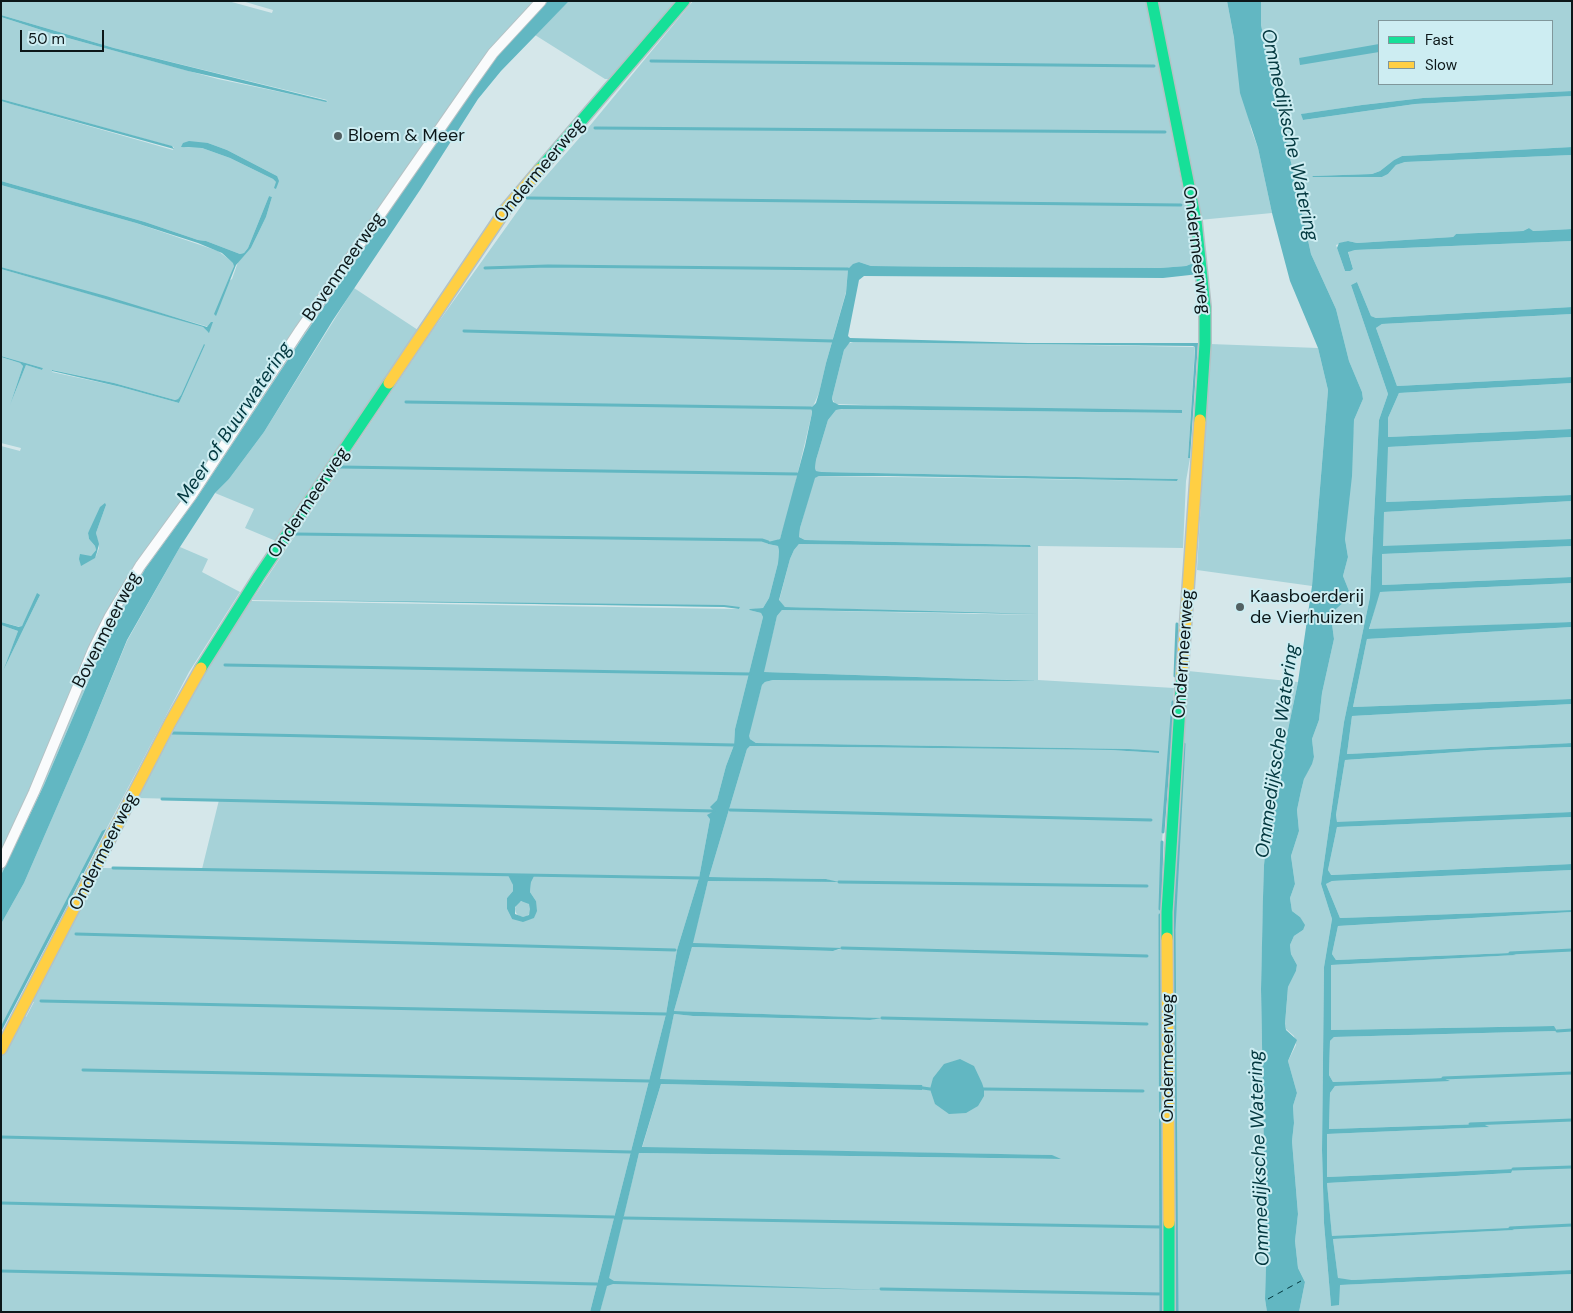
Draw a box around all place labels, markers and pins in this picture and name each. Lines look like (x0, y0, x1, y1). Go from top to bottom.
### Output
place label: Bloem & Meer (348, 125, 465, 147)
marker: Bloem & Meer (332, 130, 344, 142)
place label: Kaasboerderij de Vierhuizen (1250, 586, 1364, 628)
marker: Kaasboerderij de Vierhuizen (1234, 601, 1246, 613)

